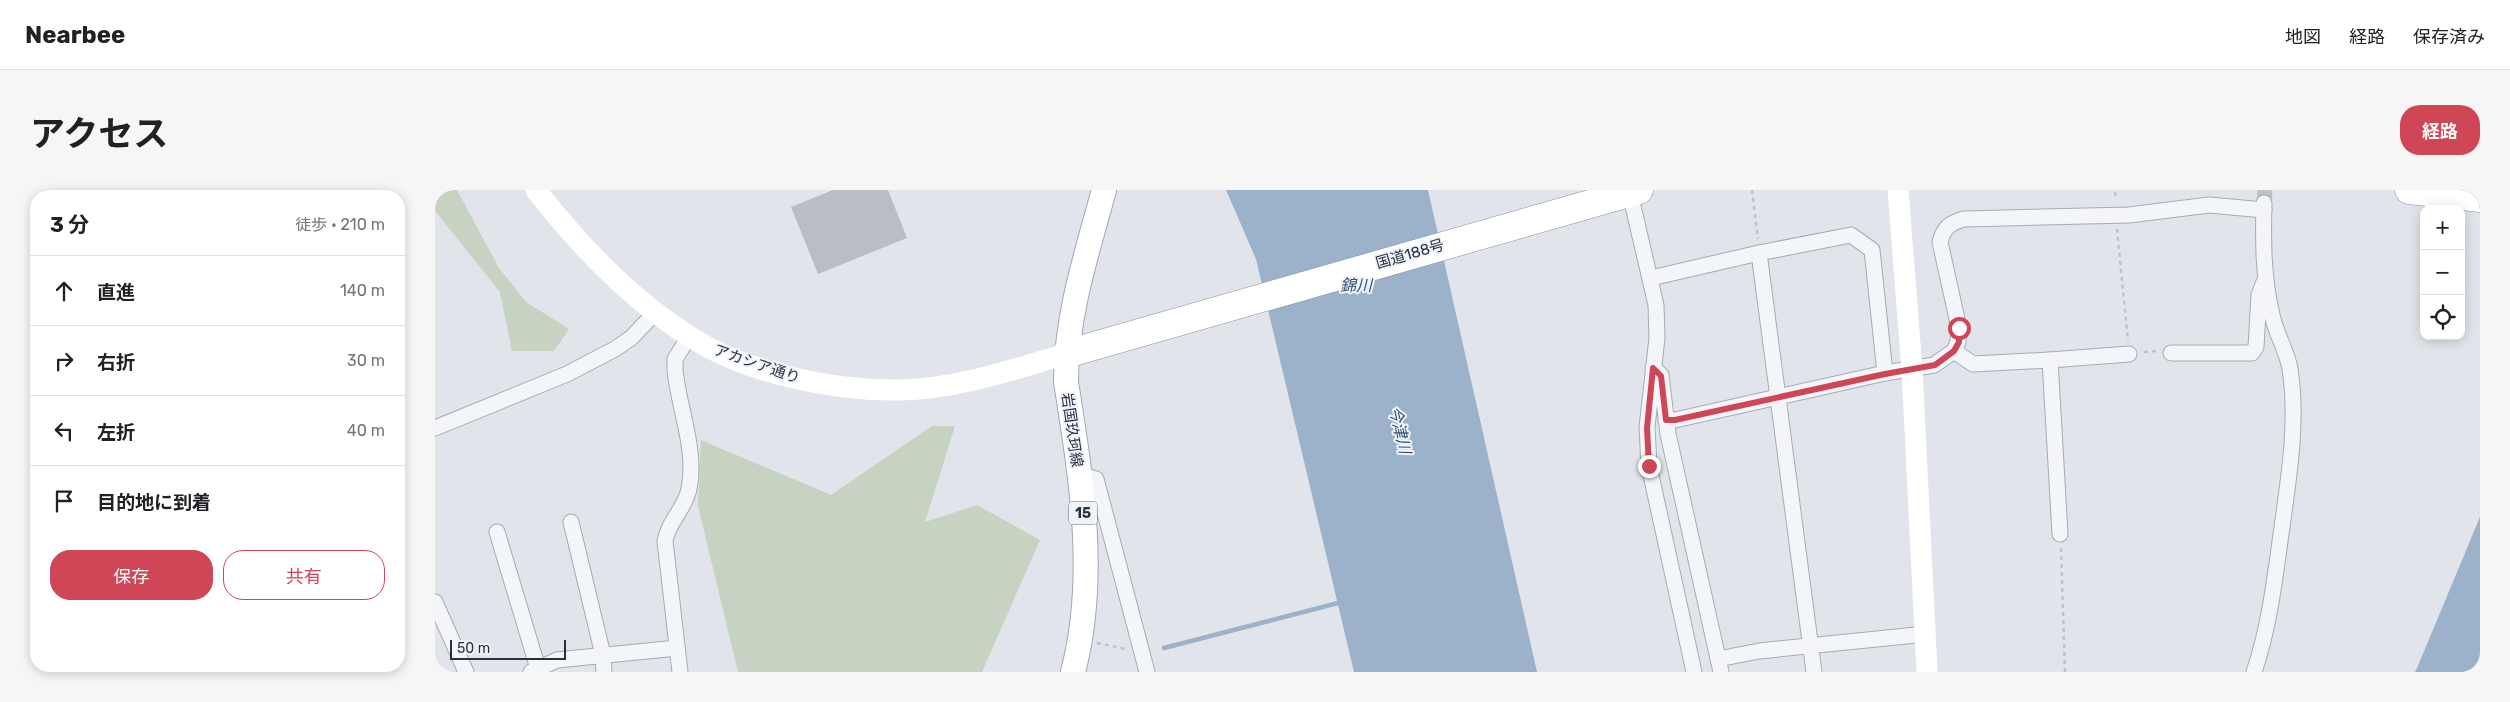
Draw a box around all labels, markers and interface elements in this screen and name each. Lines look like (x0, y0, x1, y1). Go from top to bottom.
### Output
text: Nearbee (25, 21, 125, 49)
text: 地図 (2285, 26, 2321, 48)
text: 経路 (2349, 26, 2385, 48)
text: 保存済み (2413, 26, 2485, 48)
button: 経路 (2400, 105, 2480, 155)
text: アクセス (30, 113, 168, 155)
map controls (2420, 205, 2465, 340)
button: + (2420, 205, 2465, 250)
text: 3 分 (50, 212, 89, 237)
text: 徒歩 · 210 m (295, 215, 385, 234)
street label: 国道188号 (1374, 236, 1446, 272)
button: − (2420, 250, 2465, 295)
water label: 錦川 (1340, 276, 1374, 295)
icon: ahead (50, 277, 78, 305)
text: 直進 (97, 281, 135, 304)
text: 140 m (340, 281, 385, 300)
button: locate (2420, 295, 2465, 340)
route start (1948, 317, 1971, 340)
street label: アカシア通り (712, 341, 802, 387)
icon: right (50, 347, 78, 375)
text: 右折 (97, 351, 135, 374)
text: 30 m (347, 351, 385, 370)
street label: 岩国玖珂線 (1058, 392, 1086, 468)
water label: 今津川 (1385, 404, 1415, 457)
icon: left (50, 417, 78, 445)
text: 左折 (97, 421, 135, 444)
text: 40 m (347, 421, 385, 440)
route end (1638, 455, 1661, 478)
icon: arrive (50, 487, 78, 515)
text: 目的地に到着 (97, 491, 211, 514)
road number: 15 (1069, 502, 1097, 524)
button: 保存 (50, 550, 213, 600)
button: 共有 (223, 550, 385, 600)
scale bar (450, 637, 566, 660)
text: 50 m (457, 640, 490, 657)

